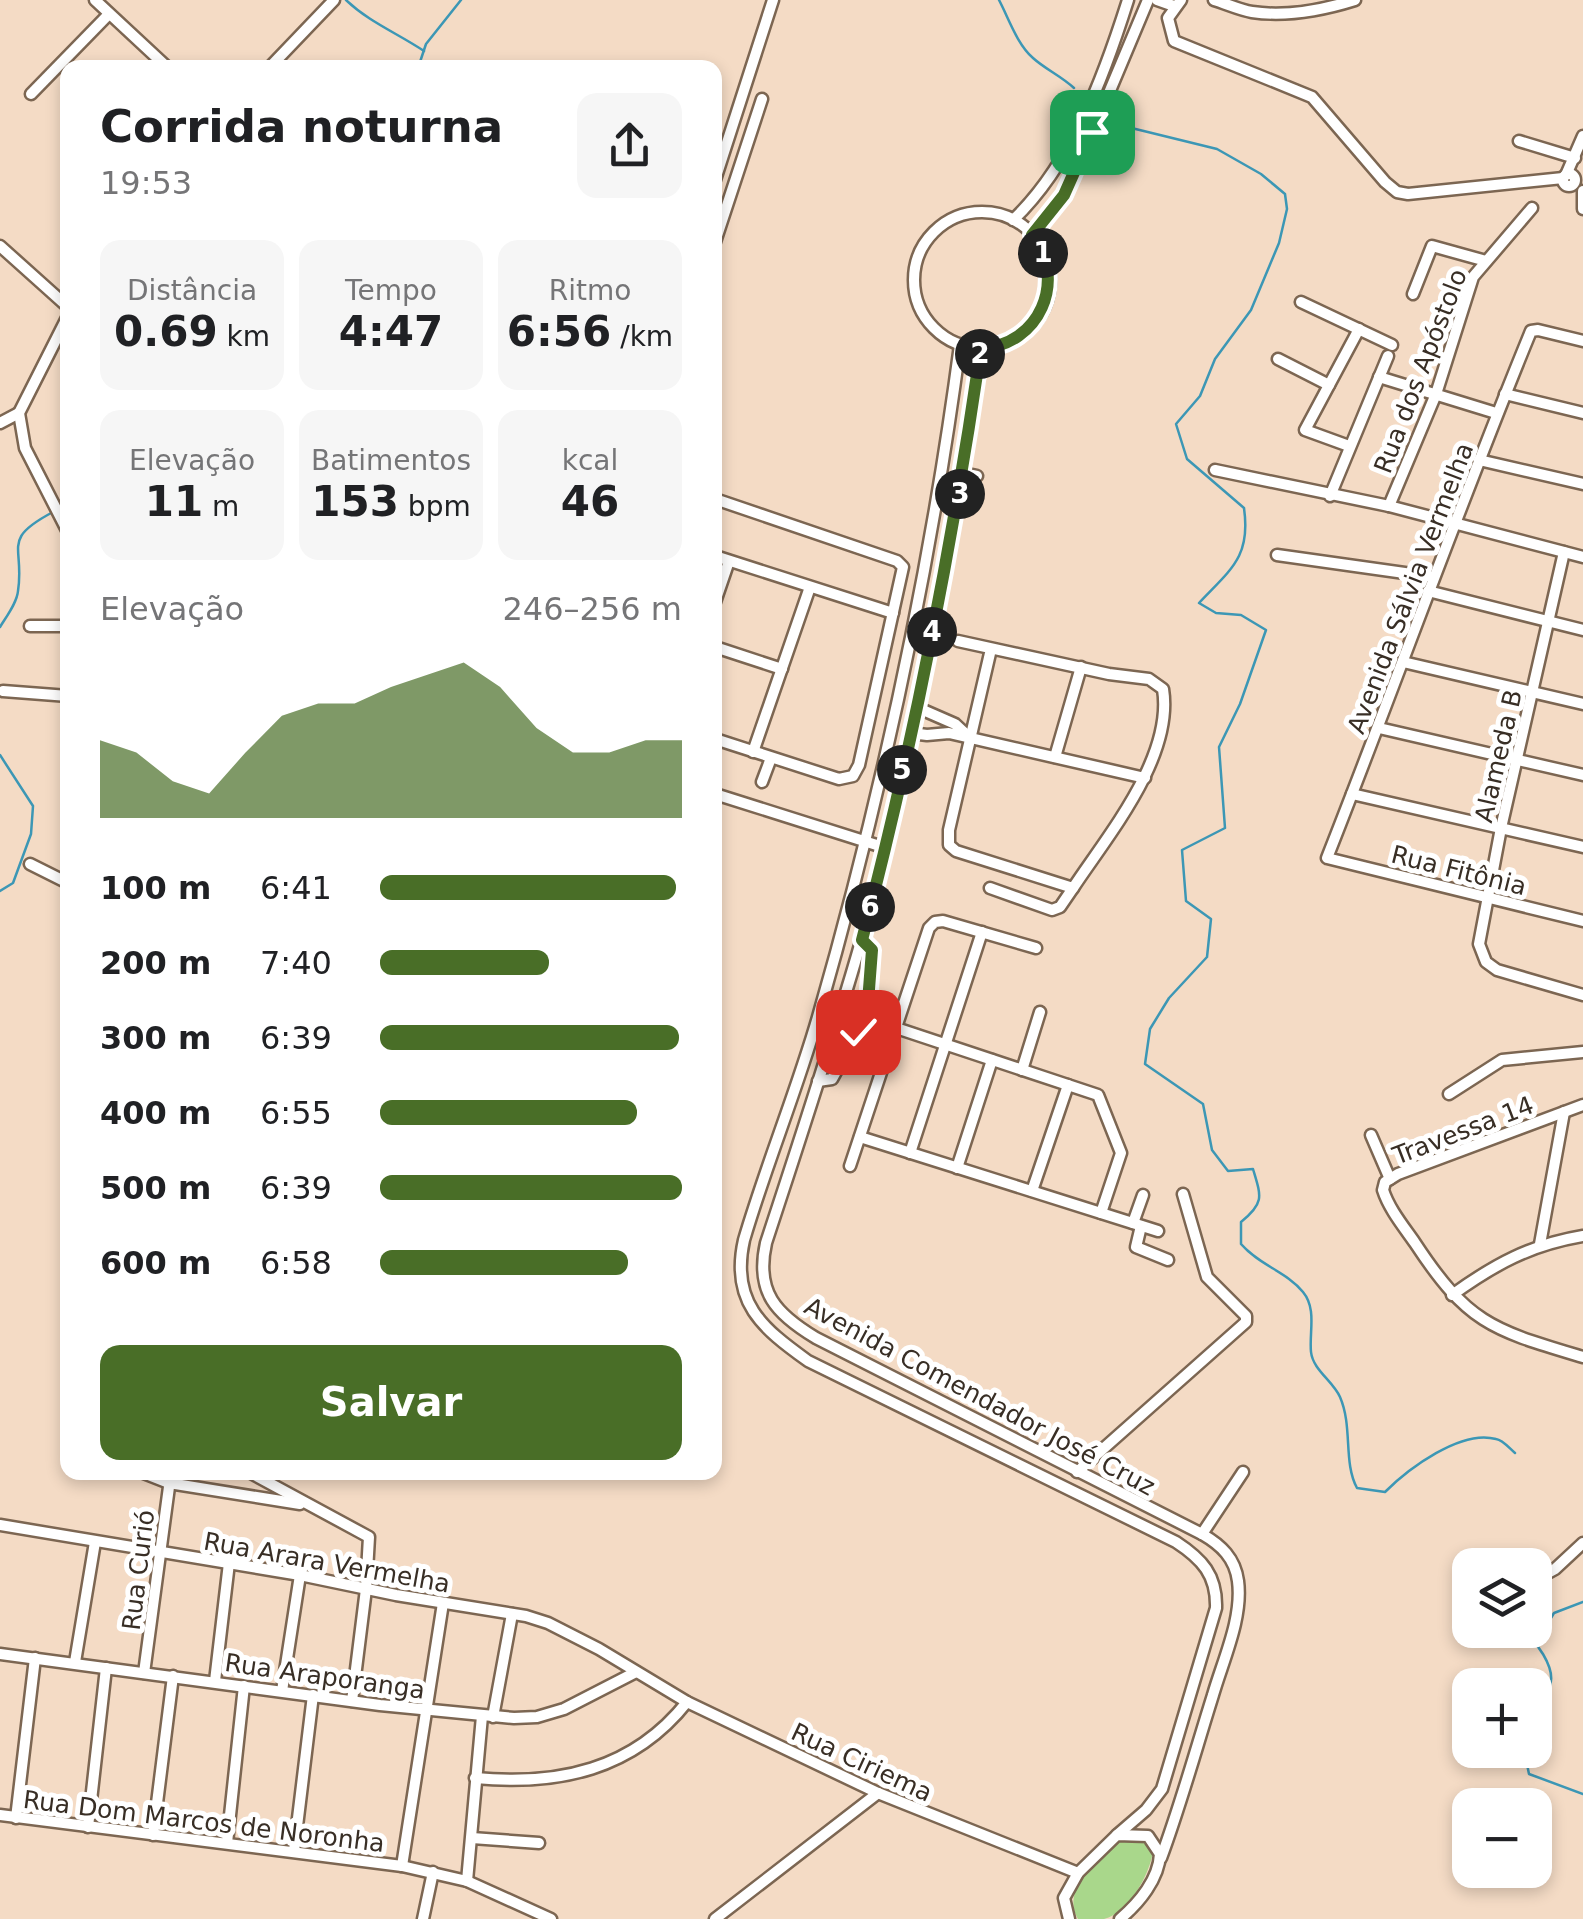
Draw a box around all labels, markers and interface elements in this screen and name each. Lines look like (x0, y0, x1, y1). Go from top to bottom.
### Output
pin (1050, 90, 1135, 175)
button: share (577, 93, 682, 198)
text: Corrida noturna (100, 100, 503, 153)
icon: arrive (1065, 105, 1120, 160)
text: 19:53 (100, 164, 192, 202)
pin: 1 (1018, 228, 1068, 278)
text: 1 (1033, 236, 1053, 269)
street label: Rua dos Apóstolo (1368, 265, 1473, 477)
text: Distância (127, 274, 257, 307)
text: Tempo (345, 274, 437, 307)
text: Ritmo (549, 274, 631, 307)
text: 0.69 (114, 307, 218, 356)
text: 4:47 (339, 307, 443, 356)
text: 6:56 (507, 307, 611, 356)
text: km (218, 320, 270, 353)
text: /km (611, 320, 673, 353)
pin: 2 (955, 329, 1005, 379)
text: 2 (970, 337, 990, 370)
street label: Avenida Sálvia Vermelha (1342, 439, 1479, 738)
text: Elevação (129, 444, 255, 477)
text: Batimentos (311, 444, 471, 477)
text: kcal (562, 444, 618, 477)
pin: 3 (935, 469, 985, 519)
text: 11 (145, 477, 203, 526)
text: 153 (311, 477, 399, 526)
text: 46 (561, 477, 619, 526)
text: 3 (950, 477, 970, 510)
text: m (203, 490, 239, 523)
text: bpm (399, 490, 471, 523)
text: Elevação (100, 590, 244, 628)
text: 246–256 m (503, 590, 682, 628)
pin: 4 (907, 607, 957, 657)
text: 4 (922, 615, 942, 648)
street label: Alameda B (1469, 687, 1528, 825)
pin: 5 (877, 745, 927, 795)
text: 5 (892, 753, 912, 786)
street label: Rua Fitônia (1388, 840, 1529, 901)
text: 100 m (100, 869, 211, 907)
text: 6:41 (260, 869, 332, 907)
pin: 6 (845, 882, 895, 932)
text: 6 (860, 890, 880, 923)
text: 200 m (100, 944, 211, 982)
text: 7:40 (260, 944, 332, 982)
pin (816, 990, 901, 1075)
icon: check (831, 1005, 886, 1060)
text: 300 m (100, 1019, 211, 1057)
text: 6:39 (260, 1019, 332, 1057)
street label: Travessa 14 (1388, 1090, 1538, 1171)
text: 400 m (100, 1094, 211, 1132)
text: 6:55 (260, 1094, 332, 1132)
text: 500 m (100, 1169, 211, 1207)
text: 6:39 (260, 1169, 332, 1207)
text: 600 m (100, 1244, 211, 1282)
text: 6:58 (260, 1244, 332, 1282)
street label: Avenida Comendador José Cruz (800, 1292, 1160, 1501)
button: Salvar (100, 1345, 682, 1460)
street label: Rua Curió (117, 1508, 160, 1632)
street label: Rua Arara Vermelha (201, 1527, 452, 1598)
map controls (1452, 1548, 1552, 1888)
button: layers (1452, 1548, 1552, 1648)
street label: Rua Araporanga (223, 1648, 427, 1705)
button: + (1452, 1668, 1552, 1768)
street label: Rua Ciriema (787, 1717, 937, 1808)
street label: Rua Dom Marcos de Noronha (21, 1785, 386, 1858)
button: − (1452, 1788, 1552, 1888)

